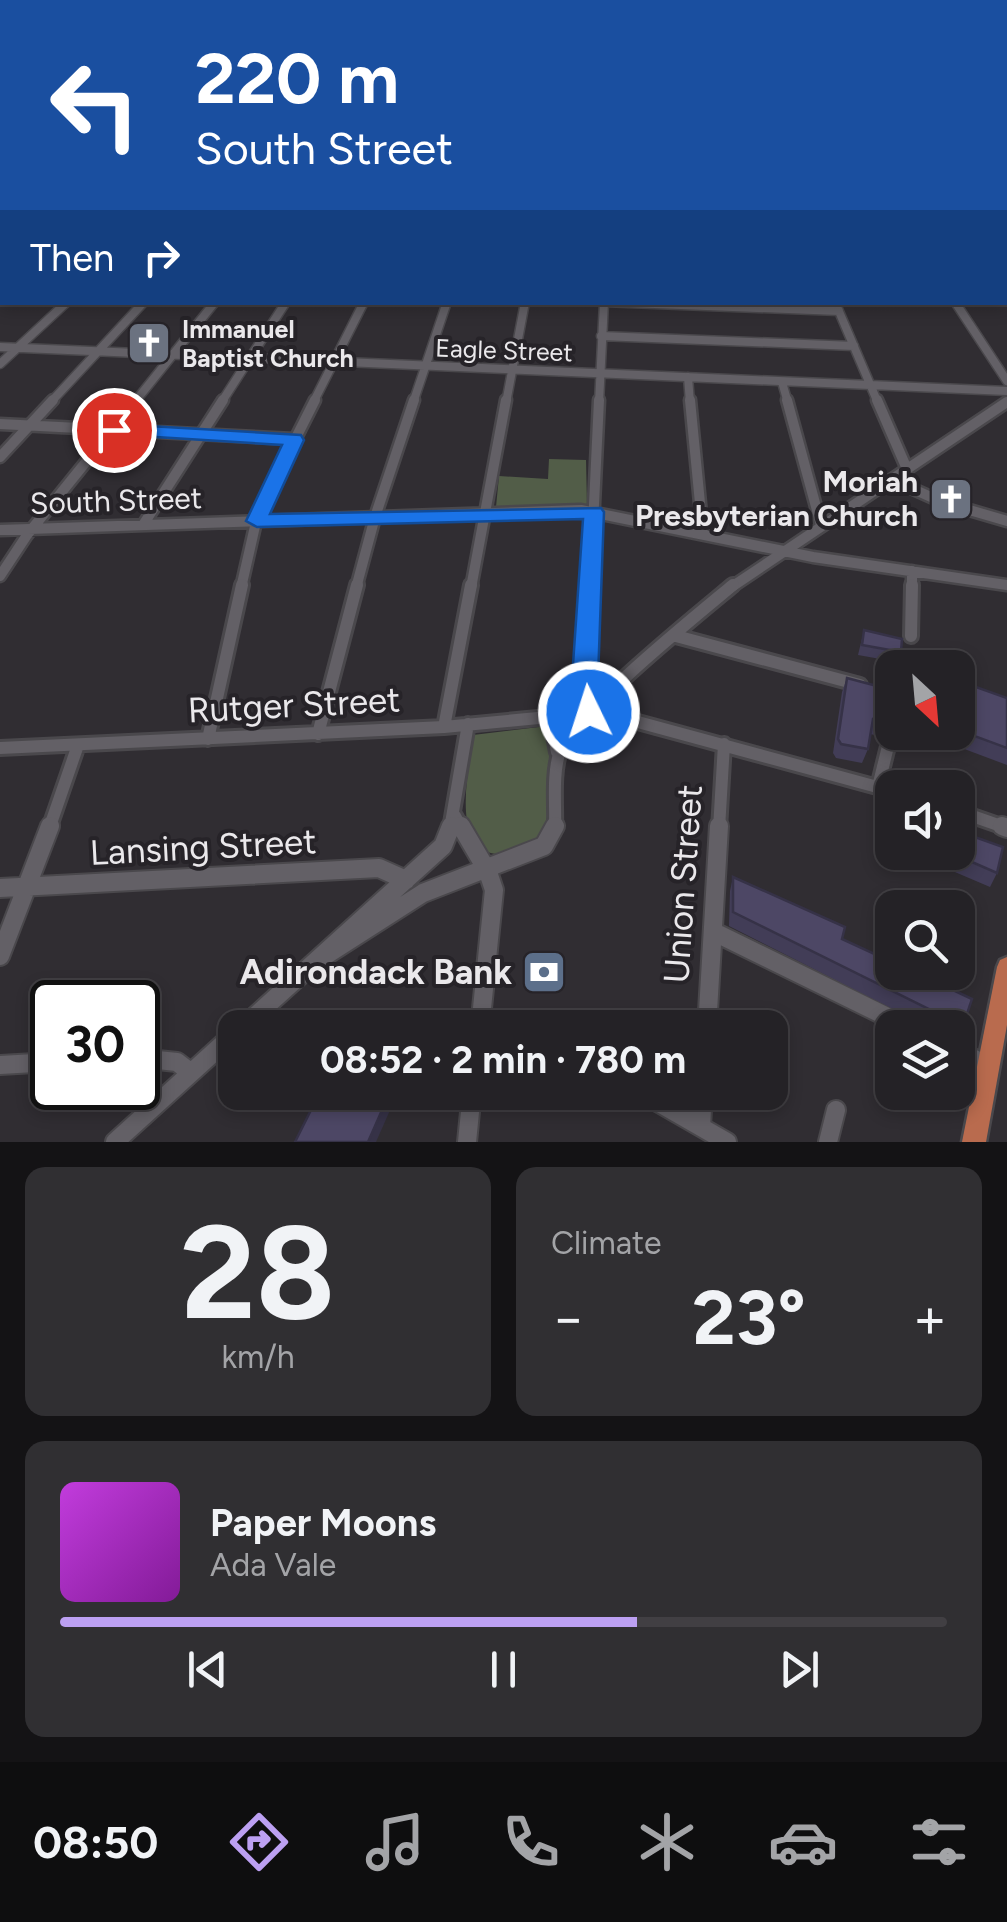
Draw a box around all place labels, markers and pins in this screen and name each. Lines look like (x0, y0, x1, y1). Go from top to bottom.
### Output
place label: Immanuel Baptist Church (182, 314, 354, 373)
church icon: Immanuel Baptist Church (126, 320, 172, 366)
pin (72, 388, 157, 473)
place label: Moriah Presbyterian Church (635, 463, 918, 534)
church icon: Moriah Presbyterian Church (928, 476, 974, 522)
bank icon: Adirondack Bank (521, 949, 567, 995)
place label: Adirondack Bank (239, 951, 512, 993)

